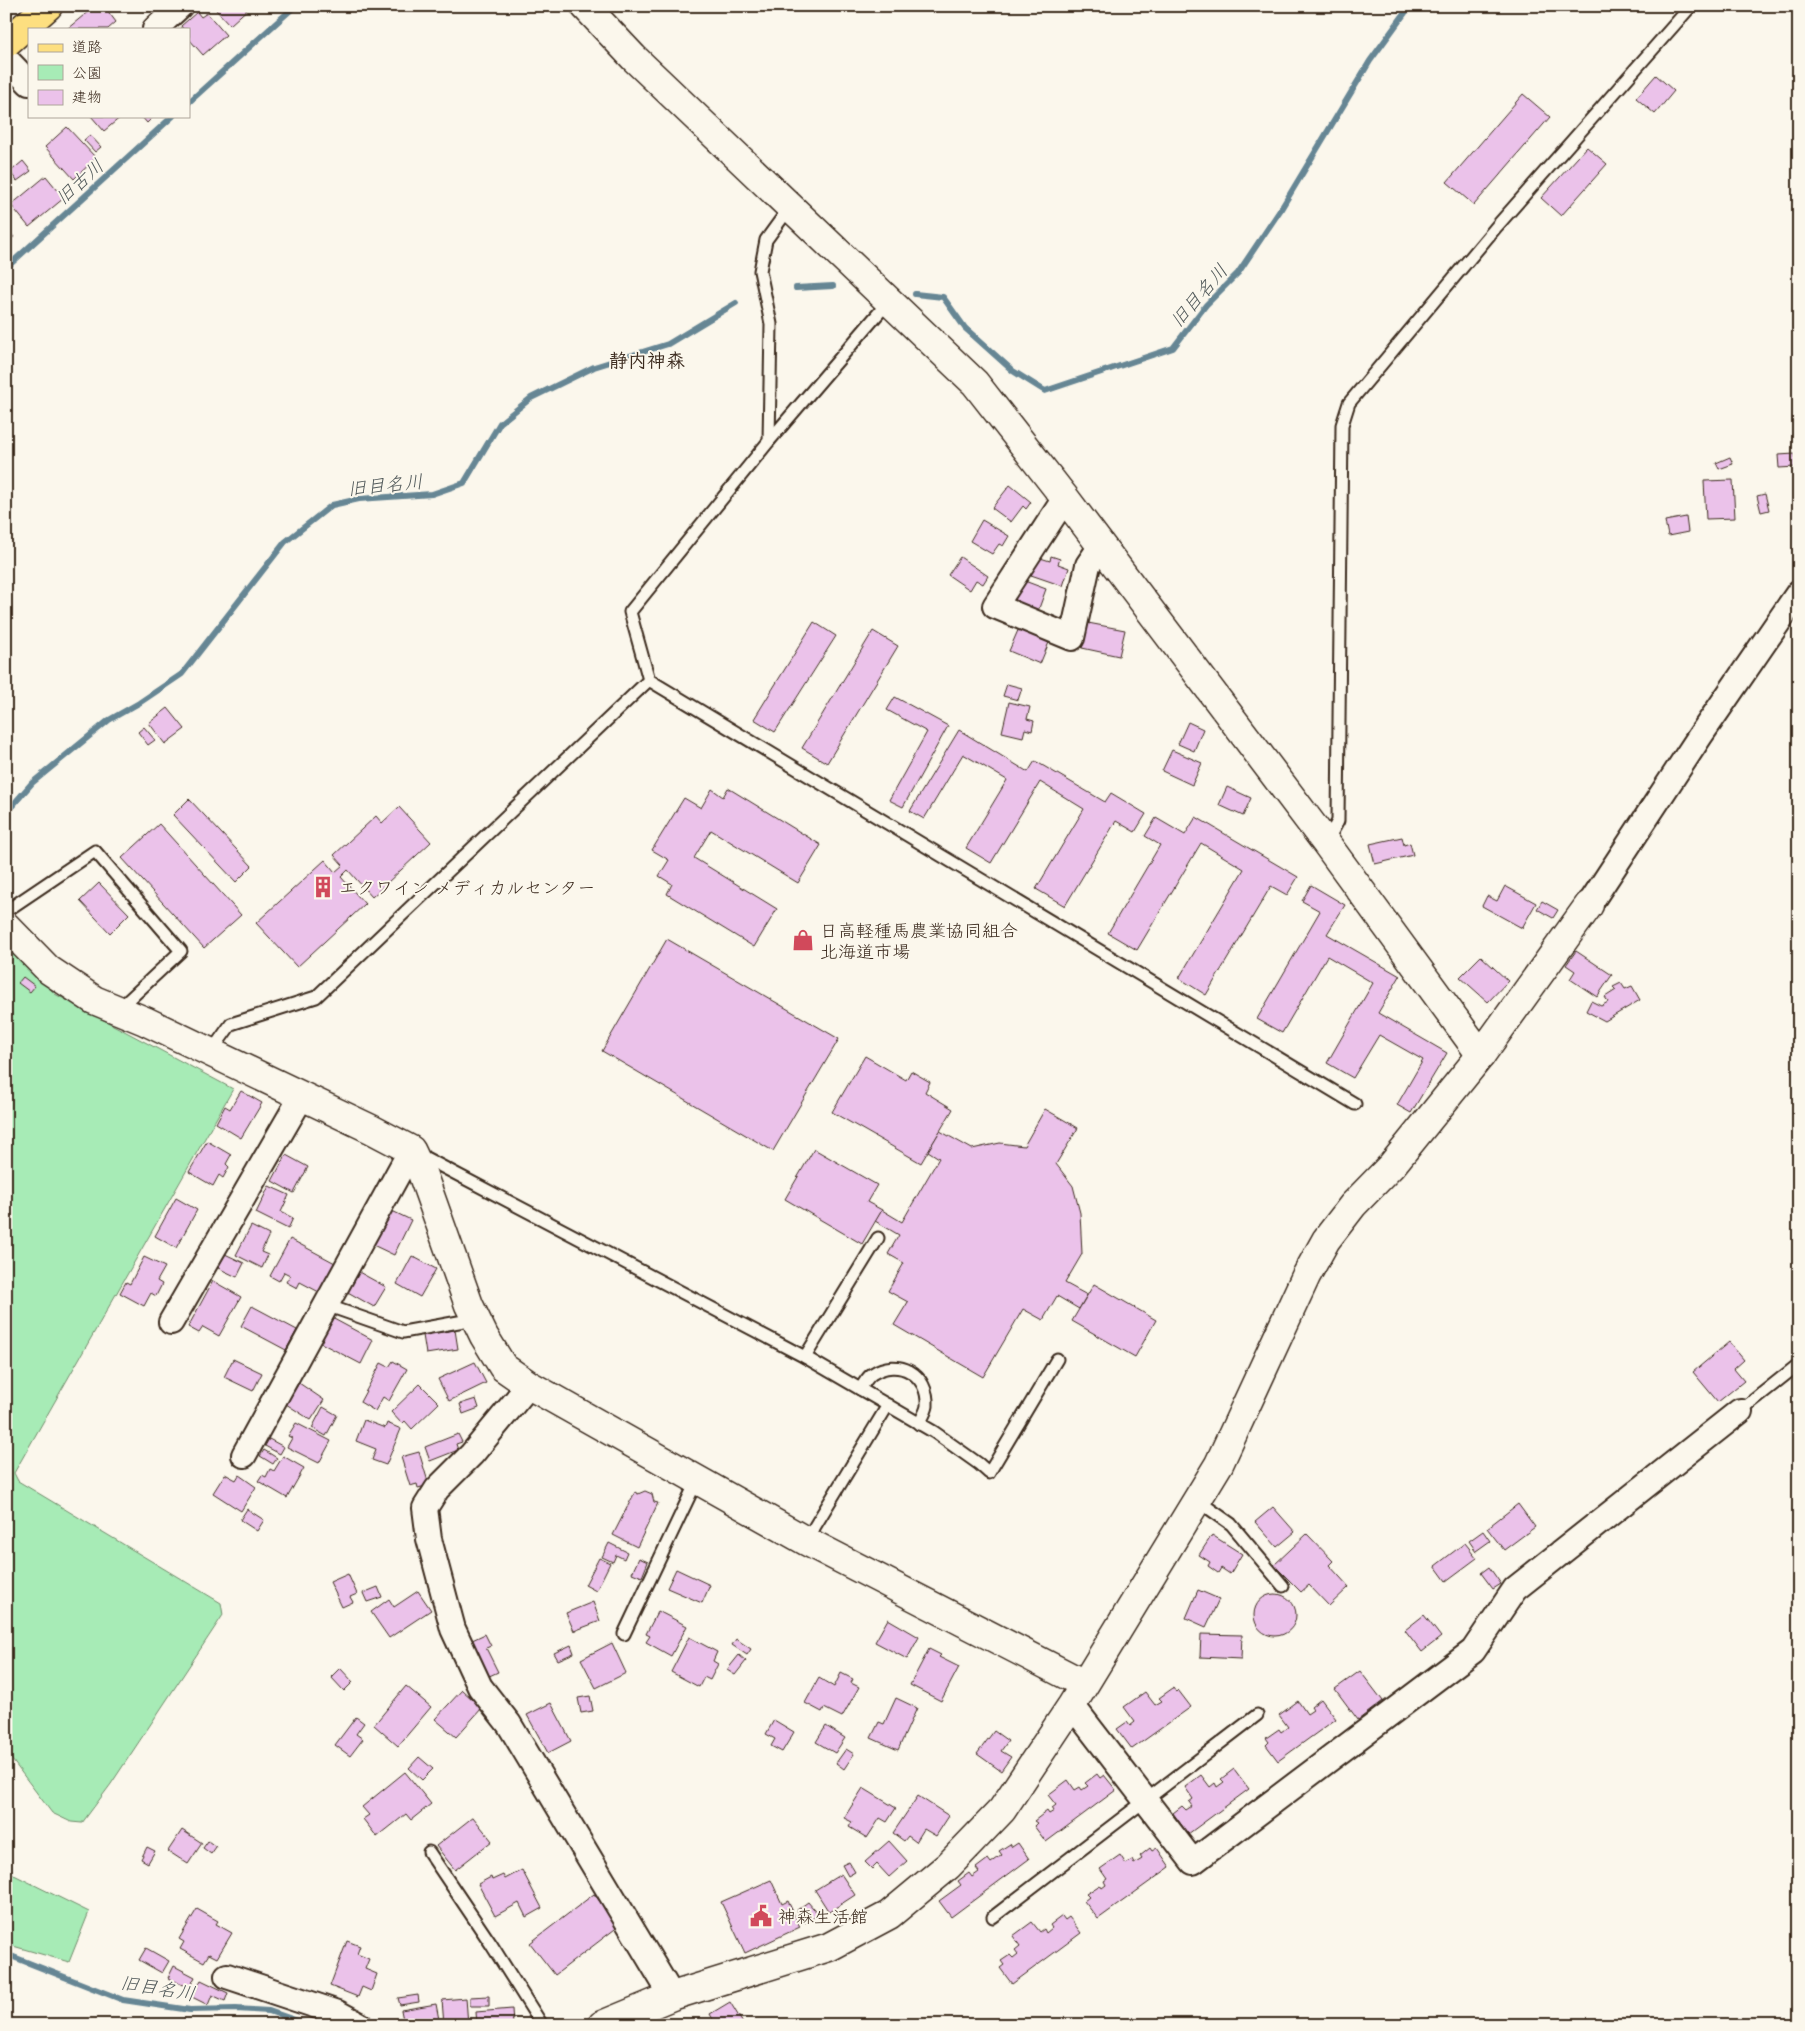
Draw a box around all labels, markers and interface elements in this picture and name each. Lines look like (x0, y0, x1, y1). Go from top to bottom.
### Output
legend (28, 28, 190, 118)
text: 道路 (72, 36, 102, 56)
text: 公園 (72, 62, 102, 82)
text: 建物 (72, 86, 102, 106)
water label: 旧古川 (49, 153, 109, 209)
water label: 旧目名川 (1164, 258, 1232, 332)
district label: 静内神森 (609, 347, 685, 372)
water label: 旧目名川 (346, 468, 424, 500)
building icon: エクワイン メディカルセンター (310, 874, 336, 900)
place label: エクワイン メディカルセンター (339, 875, 595, 899)
place label: 日高軽種馬農業協同組合 北海道市場 (820, 918, 1018, 963)
shop icon: 日高軽種馬農業協同組合 北海道市場 (790, 927, 816, 953)
public building icon: 神森生活館 (748, 1903, 774, 1929)
place label: 神森生活館 (778, 1904, 868, 1928)
water label: 旧目名川 (119, 1969, 197, 2005)

